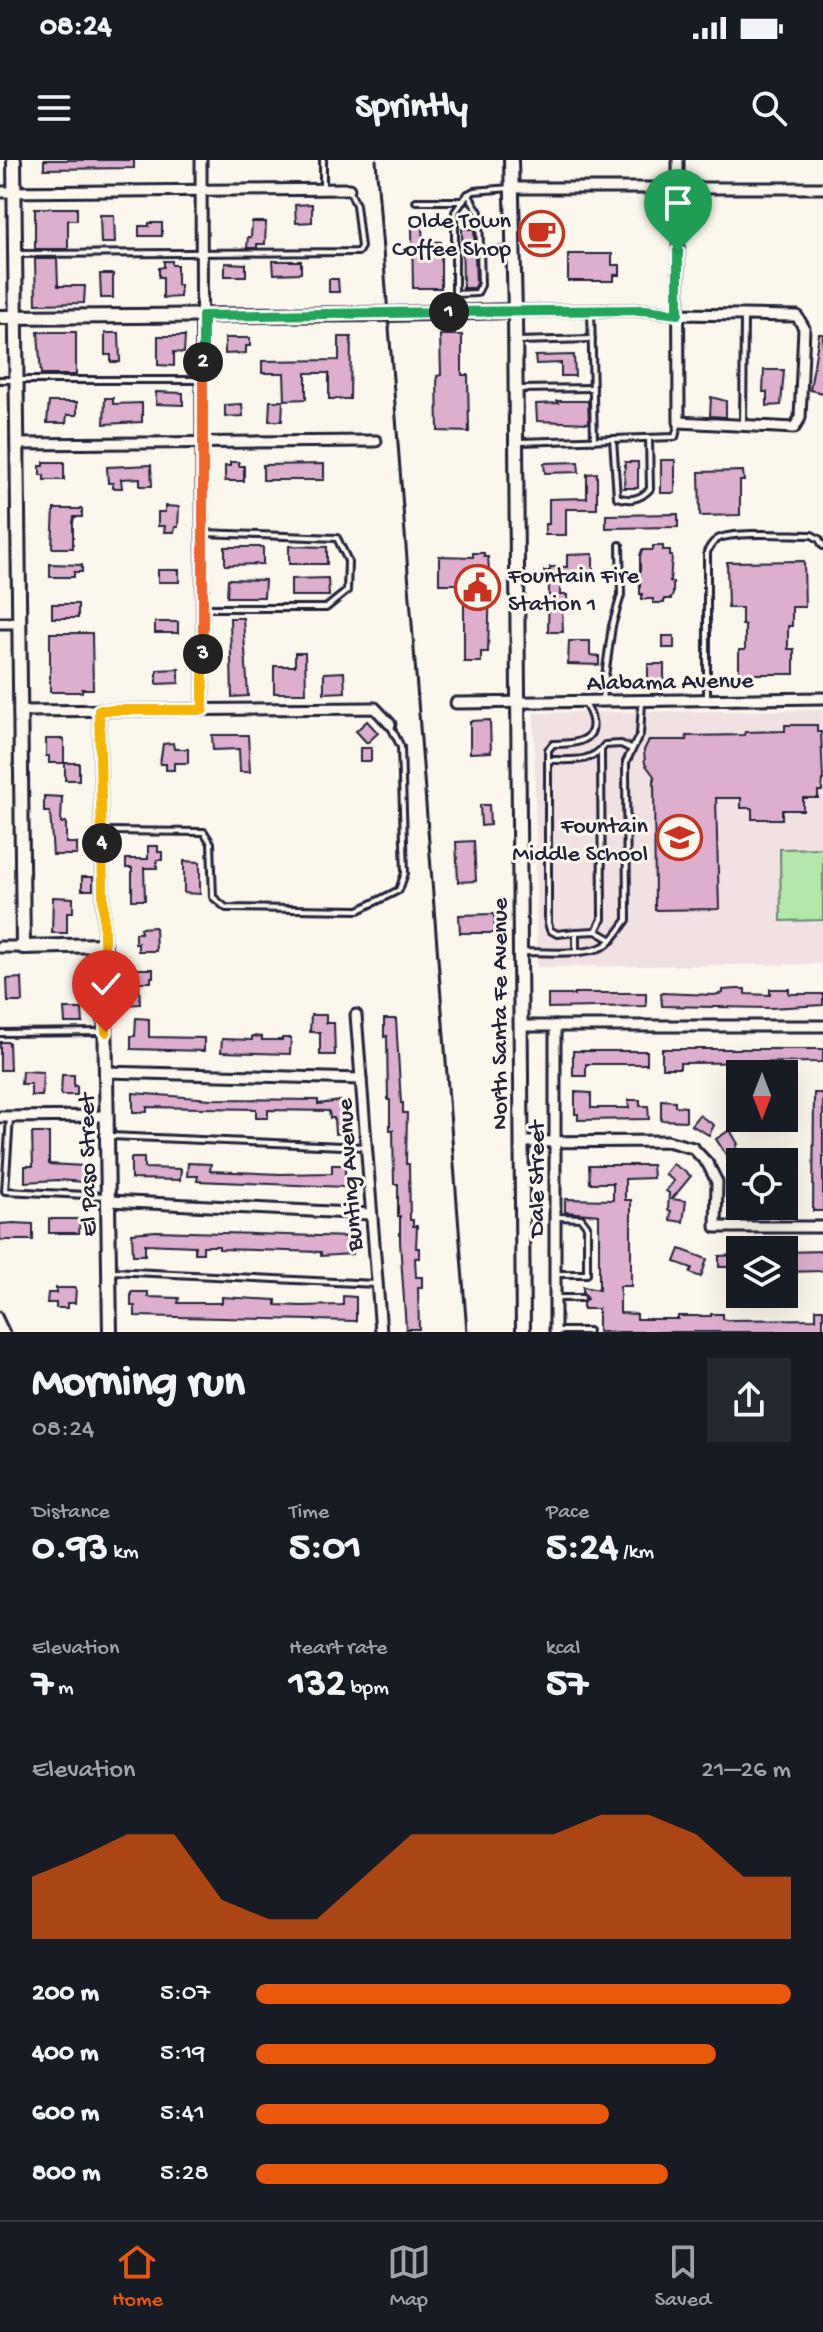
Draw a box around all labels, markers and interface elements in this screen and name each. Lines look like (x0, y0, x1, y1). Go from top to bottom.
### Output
text: 08:24 (40, 11, 112, 46)
icon: menu (32, 86, 76, 130)
icon: search (747, 86, 791, 130)
text: Sprintly (355, 87, 468, 130)
pin (644, 169, 712, 251)
icon: arrive (656, 181, 700, 225)
place label: Olde Town Coffee Shop (392, 208, 512, 265)
cafe icon: Olde Town Coffee Shop (518, 209, 566, 257)
pin: 1 (429, 292, 469, 332)
text: 1 (445, 299, 453, 325)
pin: 2 (183, 342, 223, 382)
text: 2 (198, 349, 208, 375)
place label: Fountain Fire Station 1 (507, 563, 640, 620)
public building icon: Fountain Fire Station 1 (453, 564, 501, 612)
pin: 3 (183, 634, 223, 674)
text: 3 (197, 641, 209, 667)
street label: Alabama Avenue (586, 668, 754, 699)
place label: Fountain Middle School (512, 813, 649, 870)
school or university icon: Fountain Middle School (655, 814, 703, 862)
pin: 4 (82, 823, 122, 863)
text: 4 (97, 830, 107, 856)
street label: North Santa Fe Avenue (487, 897, 516, 1130)
pin (72, 950, 140, 1032)
icon: check (84, 962, 128, 1006)
north arrow (726, 1060, 798, 1132)
map controls (726, 1060, 798, 1308)
street label: El Paso Street (74, 1091, 105, 1237)
street label: Bunting Avenue (332, 1097, 371, 1253)
street label: Dale Street (524, 1119, 553, 1239)
button: locate (726, 1148, 798, 1220)
button: layers (726, 1236, 798, 1308)
button: share (707, 1358, 791, 1442)
text: Morning run (32, 1359, 245, 1411)
text: 08:24 (32, 1415, 94, 1446)
text: Distance (32, 1500, 110, 1526)
text: Time (289, 1500, 329, 1526)
text: Pace (546, 1500, 589, 1526)
text: 0.93 (32, 1526, 108, 1573)
text: 5:01 (289, 1526, 361, 1573)
text: 5:24 (546, 1526, 618, 1573)
text: km (108, 1540, 139, 1566)
text: /km (618, 1540, 654, 1566)
text: Elevation (32, 1636, 119, 1662)
text: Heart rate (289, 1636, 387, 1662)
text: kcal (546, 1636, 580, 1662)
text: 7 (32, 1662, 53, 1709)
text: 132 (289, 1662, 346, 1709)
text: 57 (546, 1662, 588, 1709)
text: m (53, 1676, 74, 1702)
text: bpm (346, 1676, 389, 1702)
text: Elevation (32, 1756, 135, 1787)
text: 21–26 m (701, 1756, 791, 1787)
text: 200 m (32, 1979, 99, 2010)
text: 5:07 (160, 1979, 210, 2010)
text: 400 m (32, 2039, 98, 2070)
text: 5:19 (160, 2039, 205, 2070)
text: 600 m (32, 2099, 99, 2130)
text: 5:41 (160, 2099, 205, 2130)
text: 800 m (32, 2159, 100, 2190)
text: 5:28 (160, 2159, 209, 2190)
tab: Home (112, 2240, 163, 2314)
tab: Map (387, 2240, 431, 2314)
tab: Saved (655, 2240, 711, 2314)

